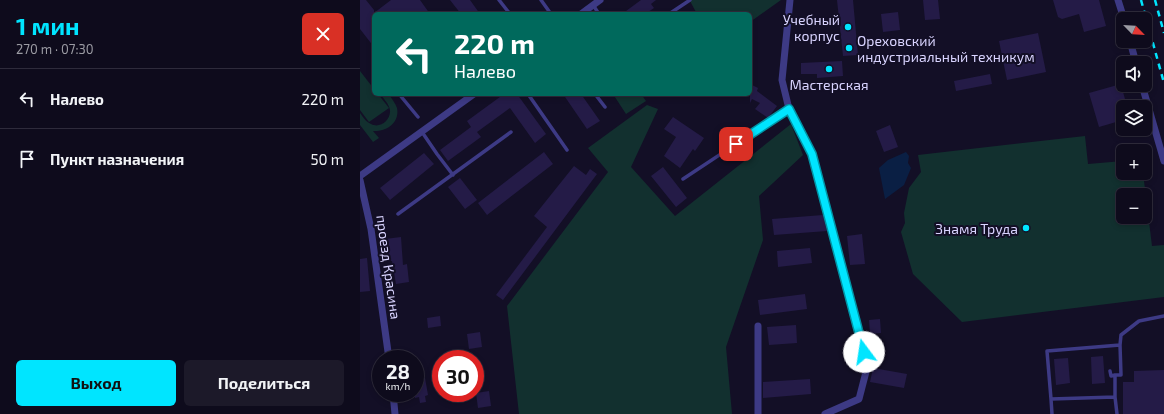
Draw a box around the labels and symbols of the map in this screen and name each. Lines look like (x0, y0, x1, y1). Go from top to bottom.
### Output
place label: Учебный корпус (783, 11, 840, 44)
north arrow (1116, 12, 1152, 48)
marker: Учебный корпус (843, 22, 853, 32)
place label: Ореховский индустриальный техникум (857, 32, 1035, 65)
marker: Ореховский индустриальный техникум (844, 43, 854, 53)
marker: Мастерская (824, 64, 834, 74)
place label: Мастерская (789, 76, 869, 93)
pin (719, 127, 753, 161)
street label: проезд Красина (373, 214, 405, 320)
place label: Знамя Труда (935, 220, 1018, 237)
marker: Знамя Труда (1021, 223, 1031, 233)
position arrow (843, 331, 885, 373)
speed limit sign: 30 (432, 350, 484, 402)

